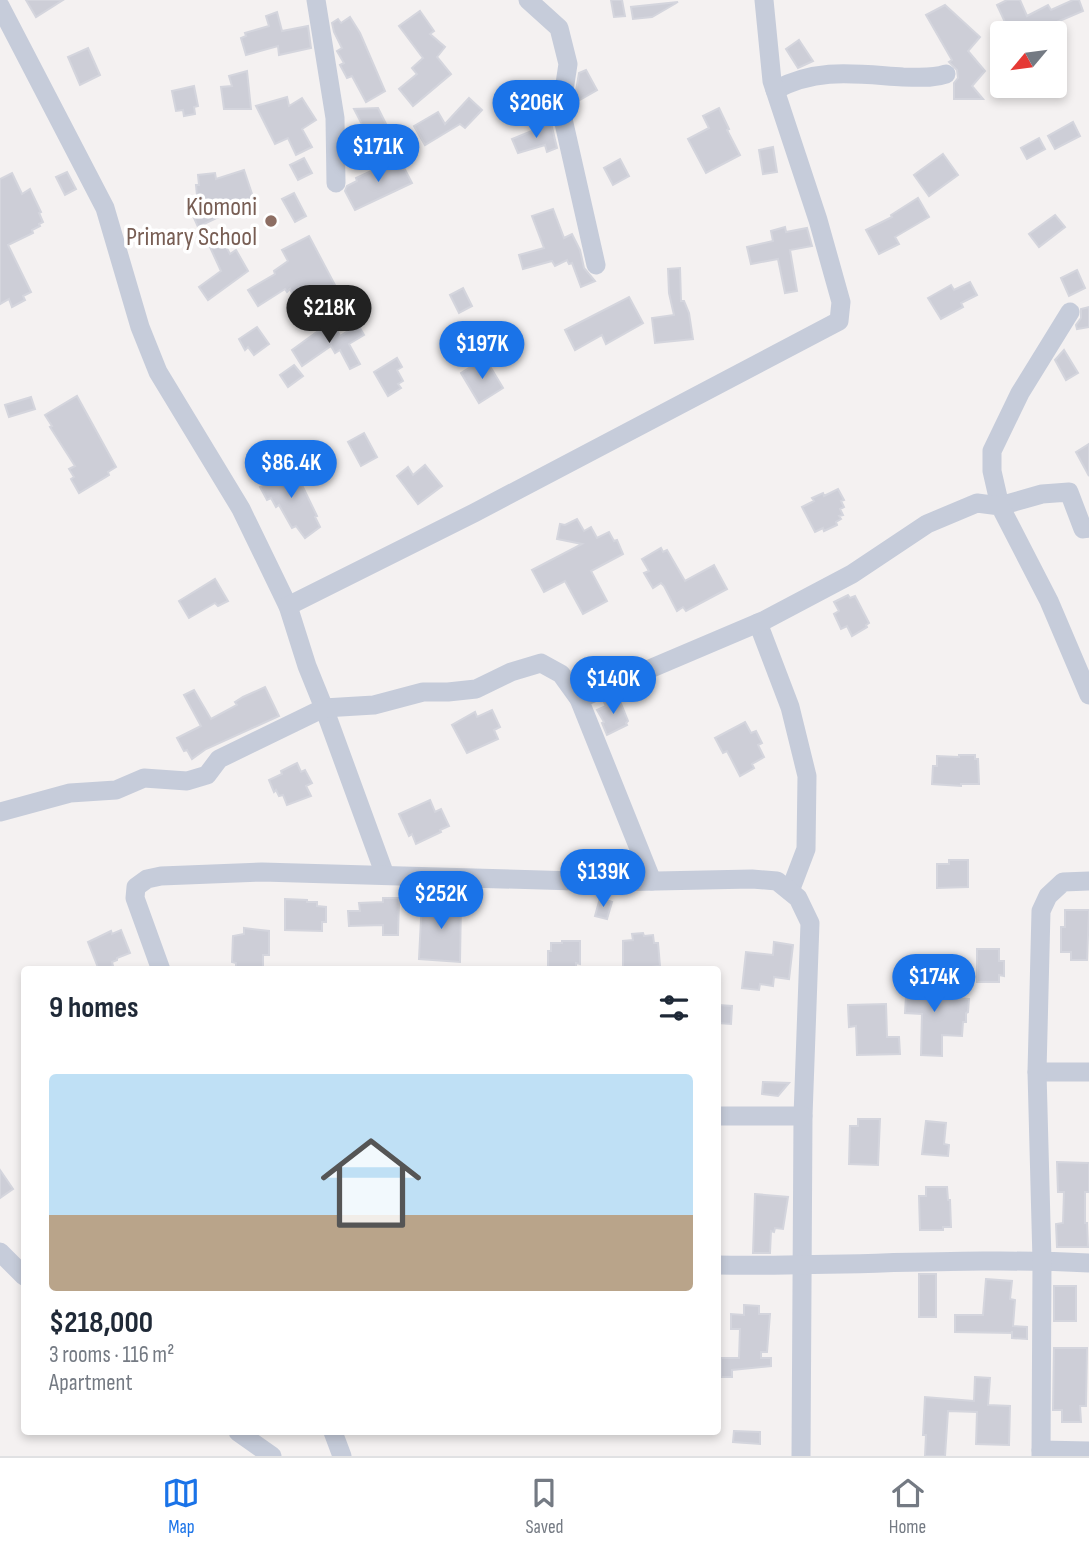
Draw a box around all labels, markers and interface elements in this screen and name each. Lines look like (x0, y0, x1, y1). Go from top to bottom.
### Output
north arrow (990, 21, 1068, 98)
map controls (990, 21, 1067, 98)
pin: $206K (487, 80, 585, 140)
text: $206K (509, 89, 563, 117)
pin: $171K (329, 124, 427, 184)
text: $171K (352, 133, 404, 161)
place label: Kiomoni Primary School (126, 192, 257, 253)
marker: Kiomoni Primary School (263, 213, 279, 229)
pin: $218K (280, 286, 378, 345)
text: $218K (302, 294, 356, 322)
pin: $197K (433, 322, 531, 381)
text: $197K (455, 330, 509, 358)
pin: $86.4K (234, 440, 348, 500)
text: $86.4K (261, 449, 321, 477)
pin: $140K (564, 656, 662, 716)
text: $140K (586, 665, 640, 693)
pin: $139K (554, 850, 652, 909)
text: $139K (576, 858, 630, 886)
pin: $252K (392, 872, 490, 931)
text: $252K (414, 880, 468, 908)
pin: $174K (885, 954, 983, 1014)
text: $174K (908, 963, 960, 991)
icon: filters (655, 989, 693, 1027)
text: 9 homes (49, 990, 139, 1026)
icon: home (308, 1120, 434, 1246)
text: $218,000 (49, 1305, 153, 1341)
text: 3 rooms · 116 m² (49, 1341, 174, 1369)
text: Apartment (49, 1369, 133, 1397)
tab: Map (162, 1474, 200, 1539)
tab: Saved (525, 1474, 564, 1539)
tab: Home (889, 1474, 927, 1539)

